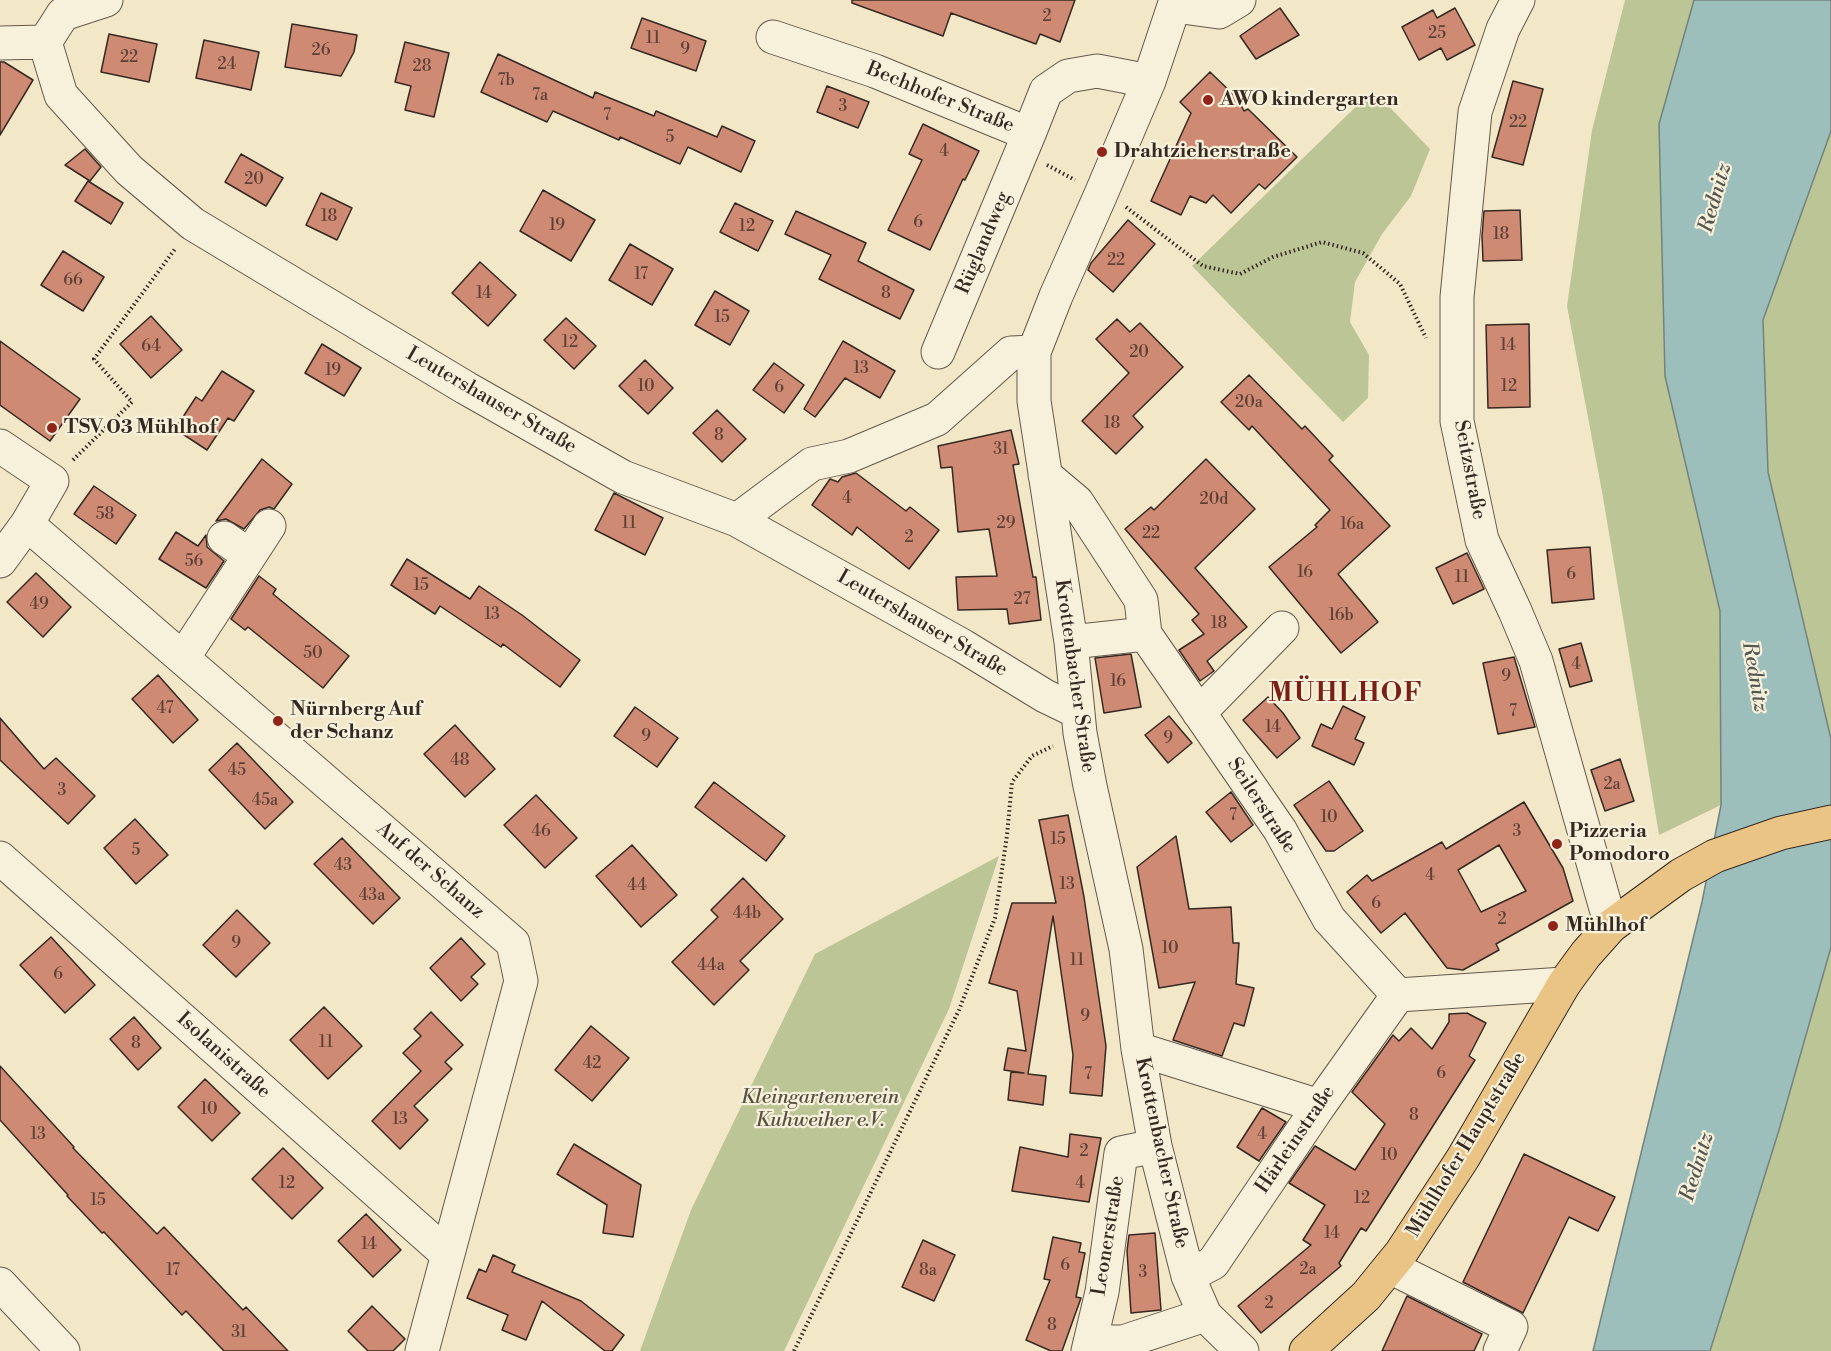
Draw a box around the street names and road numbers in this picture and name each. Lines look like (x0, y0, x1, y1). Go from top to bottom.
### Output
street label: Bechhofer Straße (863, 57, 1017, 139)
street label: Rüglandweg (952, 188, 1016, 298)
street label: Leutershauser Straße (402, 342, 580, 460)
street label: Seitzstraße (1448, 418, 1490, 522)
street label: Leutershauser Straße (833, 565, 1011, 683)
street label: Krottenbacher Straße (1049, 578, 1099, 774)
street label: Seilerstraße (1221, 754, 1301, 858)
street label: Auf der Schanz (371, 817, 489, 925)
street label: Isolanistraße (171, 1008, 275, 1104)
street label: Mühlhofer Hauptstraße (1402, 1048, 1532, 1242)
street label: Krottenbacher Straße (1129, 1055, 1193, 1251)
street label: Härleinstraße (1251, 1081, 1341, 1199)
street label: Leonerstraße (1088, 1174, 1130, 1298)

